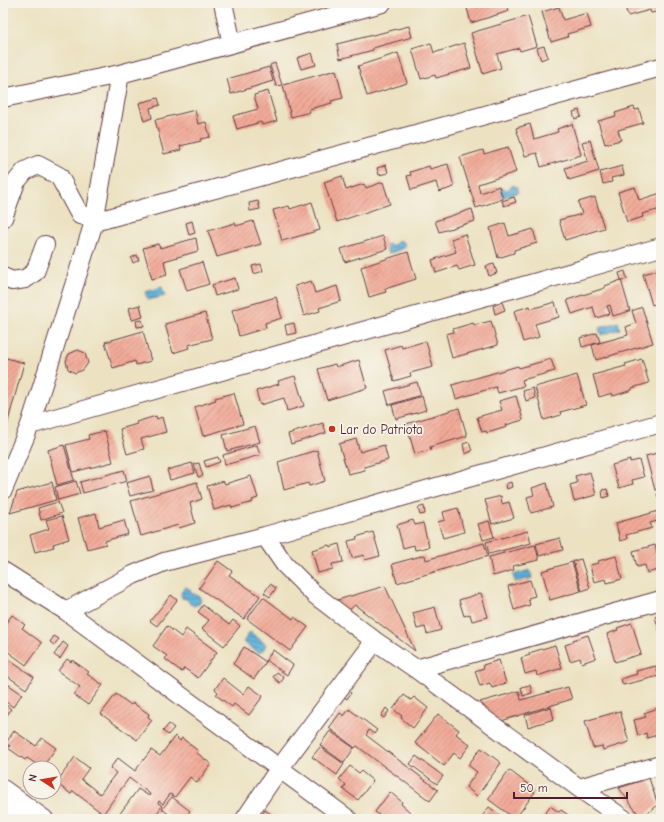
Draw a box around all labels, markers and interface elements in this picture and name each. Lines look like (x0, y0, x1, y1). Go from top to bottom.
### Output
place label: Lar do Patriota (340, 422, 423, 437)
marker: Lar do Patriota (327, 424, 337, 434)
north arrow (22, 760, 62, 800)
text: N (26, 773, 40, 783)
scale bar (514, 774, 627, 800)
text: 50 m (520, 781, 548, 795)

